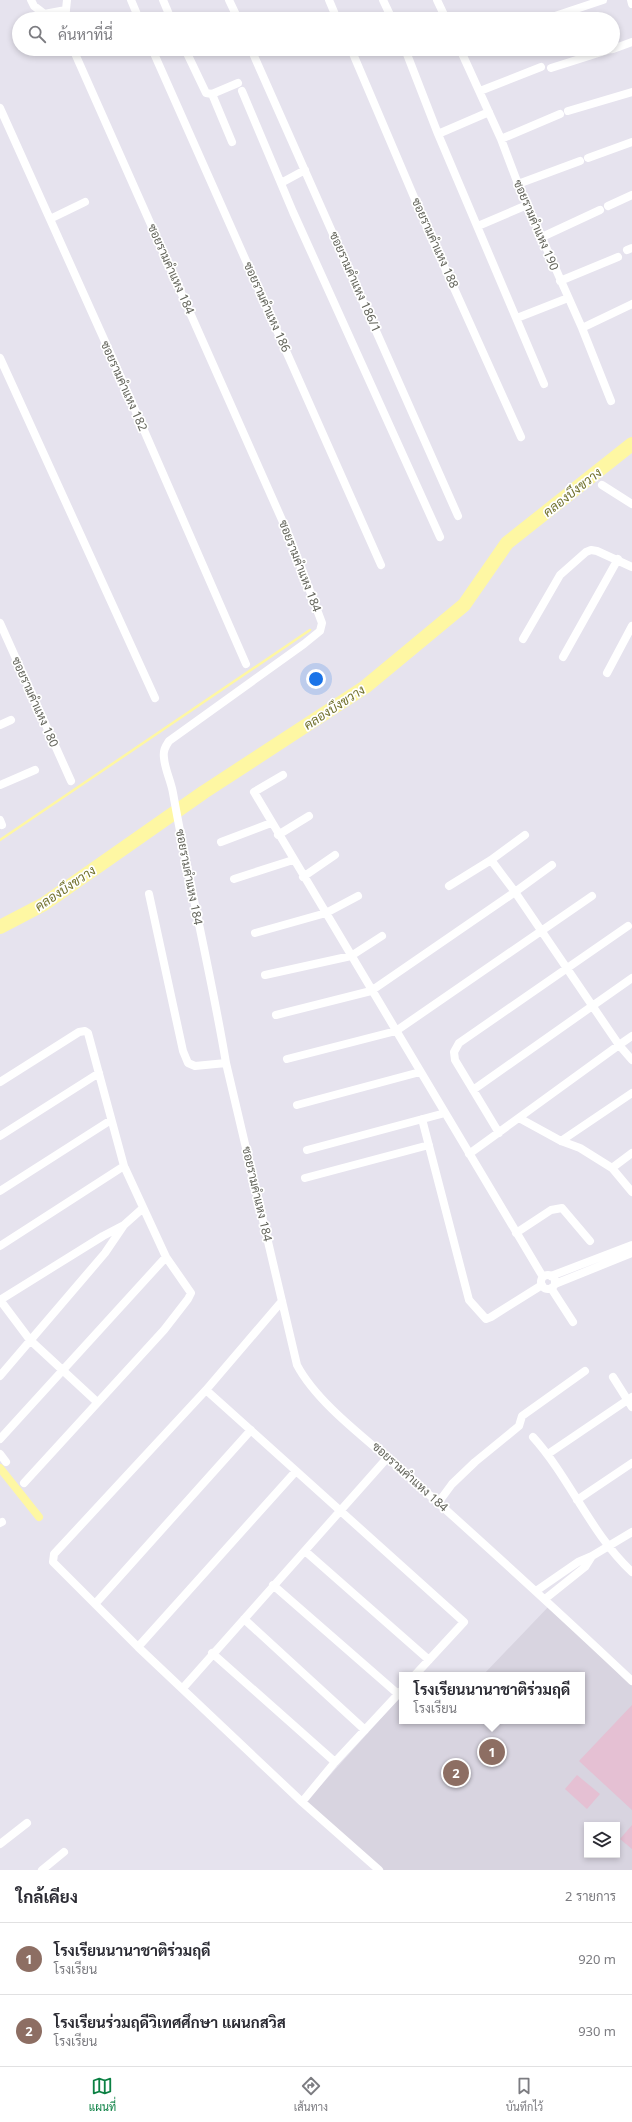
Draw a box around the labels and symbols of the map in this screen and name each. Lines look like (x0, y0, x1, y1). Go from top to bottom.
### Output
street label: ซอยรามคำแหง 190 (510, 177, 563, 273)
street label: ซอยรามคำแหง 188 (408, 195, 463, 291)
street label: ซอยรามคำแหง 184 (144, 221, 199, 317)
street label: ซอยรามคำแหง 186/1 (326, 229, 385, 335)
street label: ซอยรามคำแหง 186 (240, 259, 295, 355)
street label: ซอยรามคำแหง 182 (97, 338, 152, 434)
water label: คลองบึงขวาง (539, 463, 605, 521)
street label: ซอยรามคำแหง 184 (275, 517, 326, 614)
street label: ซอยรามคำแหง 180 (8, 654, 63, 750)
your location (306, 669, 326, 689)
water label: คลองบึงขวาง (300, 680, 368, 734)
street label: ซอยรามคำแหง 184 (172, 828, 207, 926)
water label: คลองบึงขวาง (31, 861, 99, 915)
street label: ซอยรามคำแหง 184 (238, 1145, 277, 1243)
street label: ซอยรามคำแหง 184 (369, 1438, 452, 1516)
pin: 1 (479, 1737, 505, 1767)
pin: 2 (443, 1758, 469, 1788)

